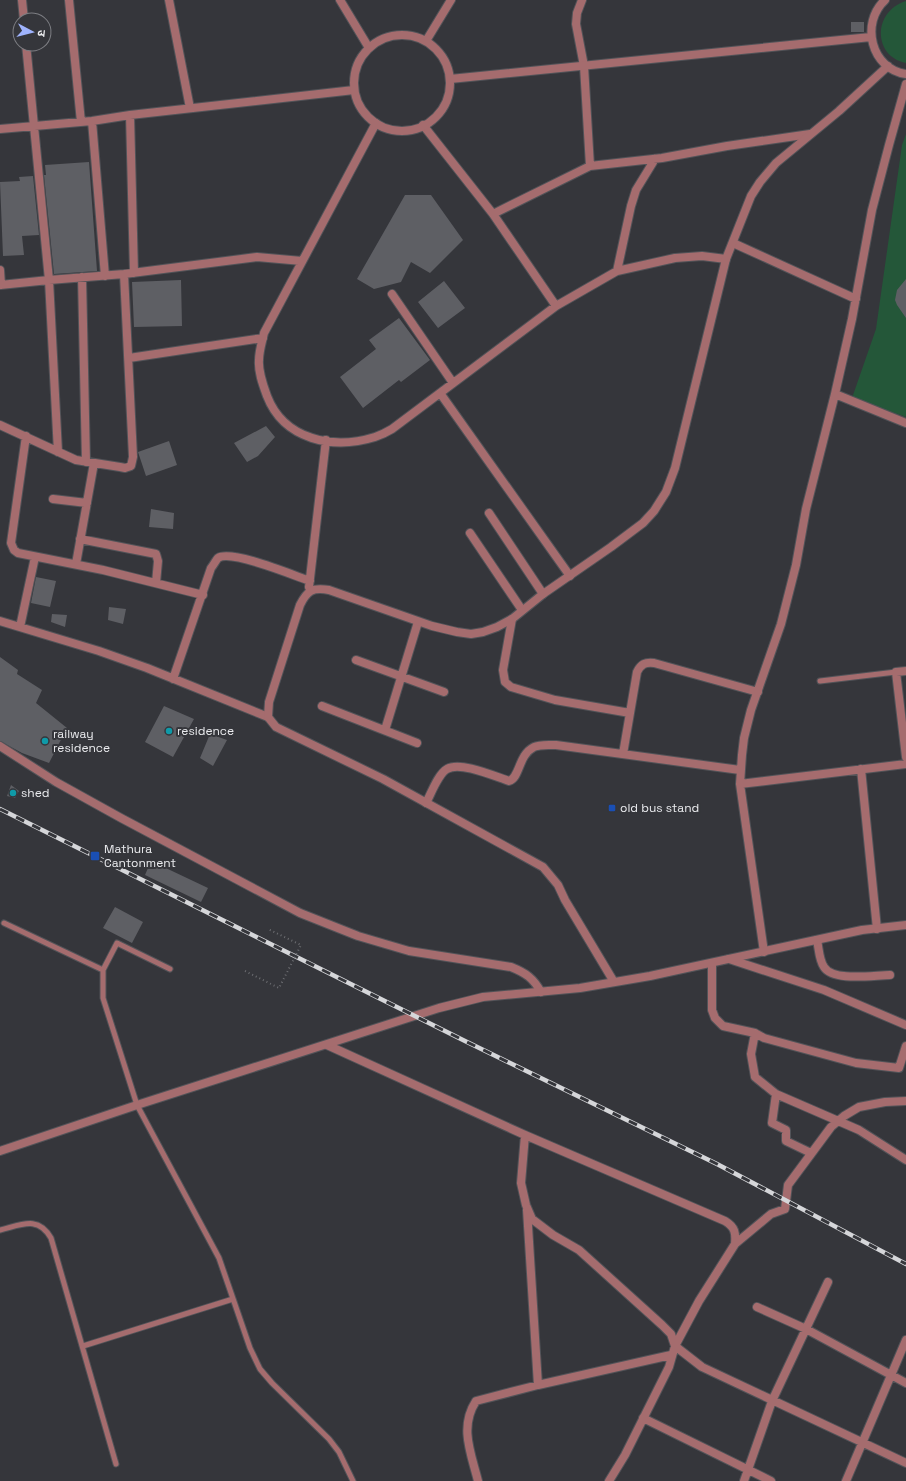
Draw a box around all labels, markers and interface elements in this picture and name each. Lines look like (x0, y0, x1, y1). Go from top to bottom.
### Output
north arrow (12, 12, 52, 52)
text: उ (35, 29, 49, 38)
place label: residence (177, 723, 234, 739)
place label: railway residence (53, 726, 110, 756)
marker: residence (164, 726, 174, 736)
marker: railway residence (40, 736, 50, 746)
place label: shed (21, 785, 50, 801)
marker: shed (8, 788, 18, 798)
place label: old bus stand (620, 800, 699, 816)
marker: old bus stand (607, 803, 617, 813)
place label: Mathura Cantonment (104, 841, 176, 871)
marker: Mathura Cantonment (89, 850, 101, 862)

